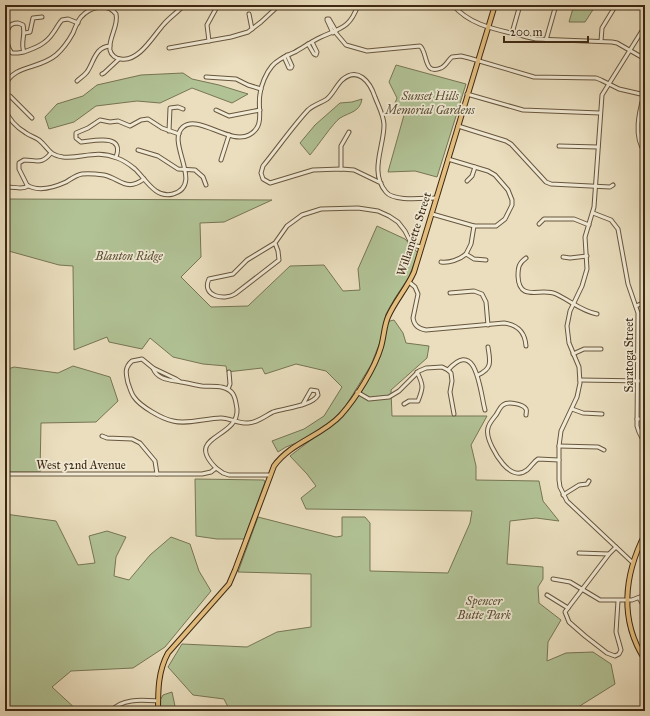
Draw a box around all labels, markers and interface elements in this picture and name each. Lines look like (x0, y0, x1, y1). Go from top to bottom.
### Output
scale bar (504, 18, 588, 44)
text: 200 m (510, 25, 543, 39)
park label: Sunset Hills Memorial Gardens (384, 89, 475, 117)
street label: Willamette Street (394, 190, 434, 278)
park label: Blanton Ridge (94, 249, 163, 263)
street label: Saratoga Street (622, 317, 637, 393)
street label: West 52nd Avenue (36, 458, 126, 472)
park label: Spencer Butte Park (456, 594, 512, 622)

